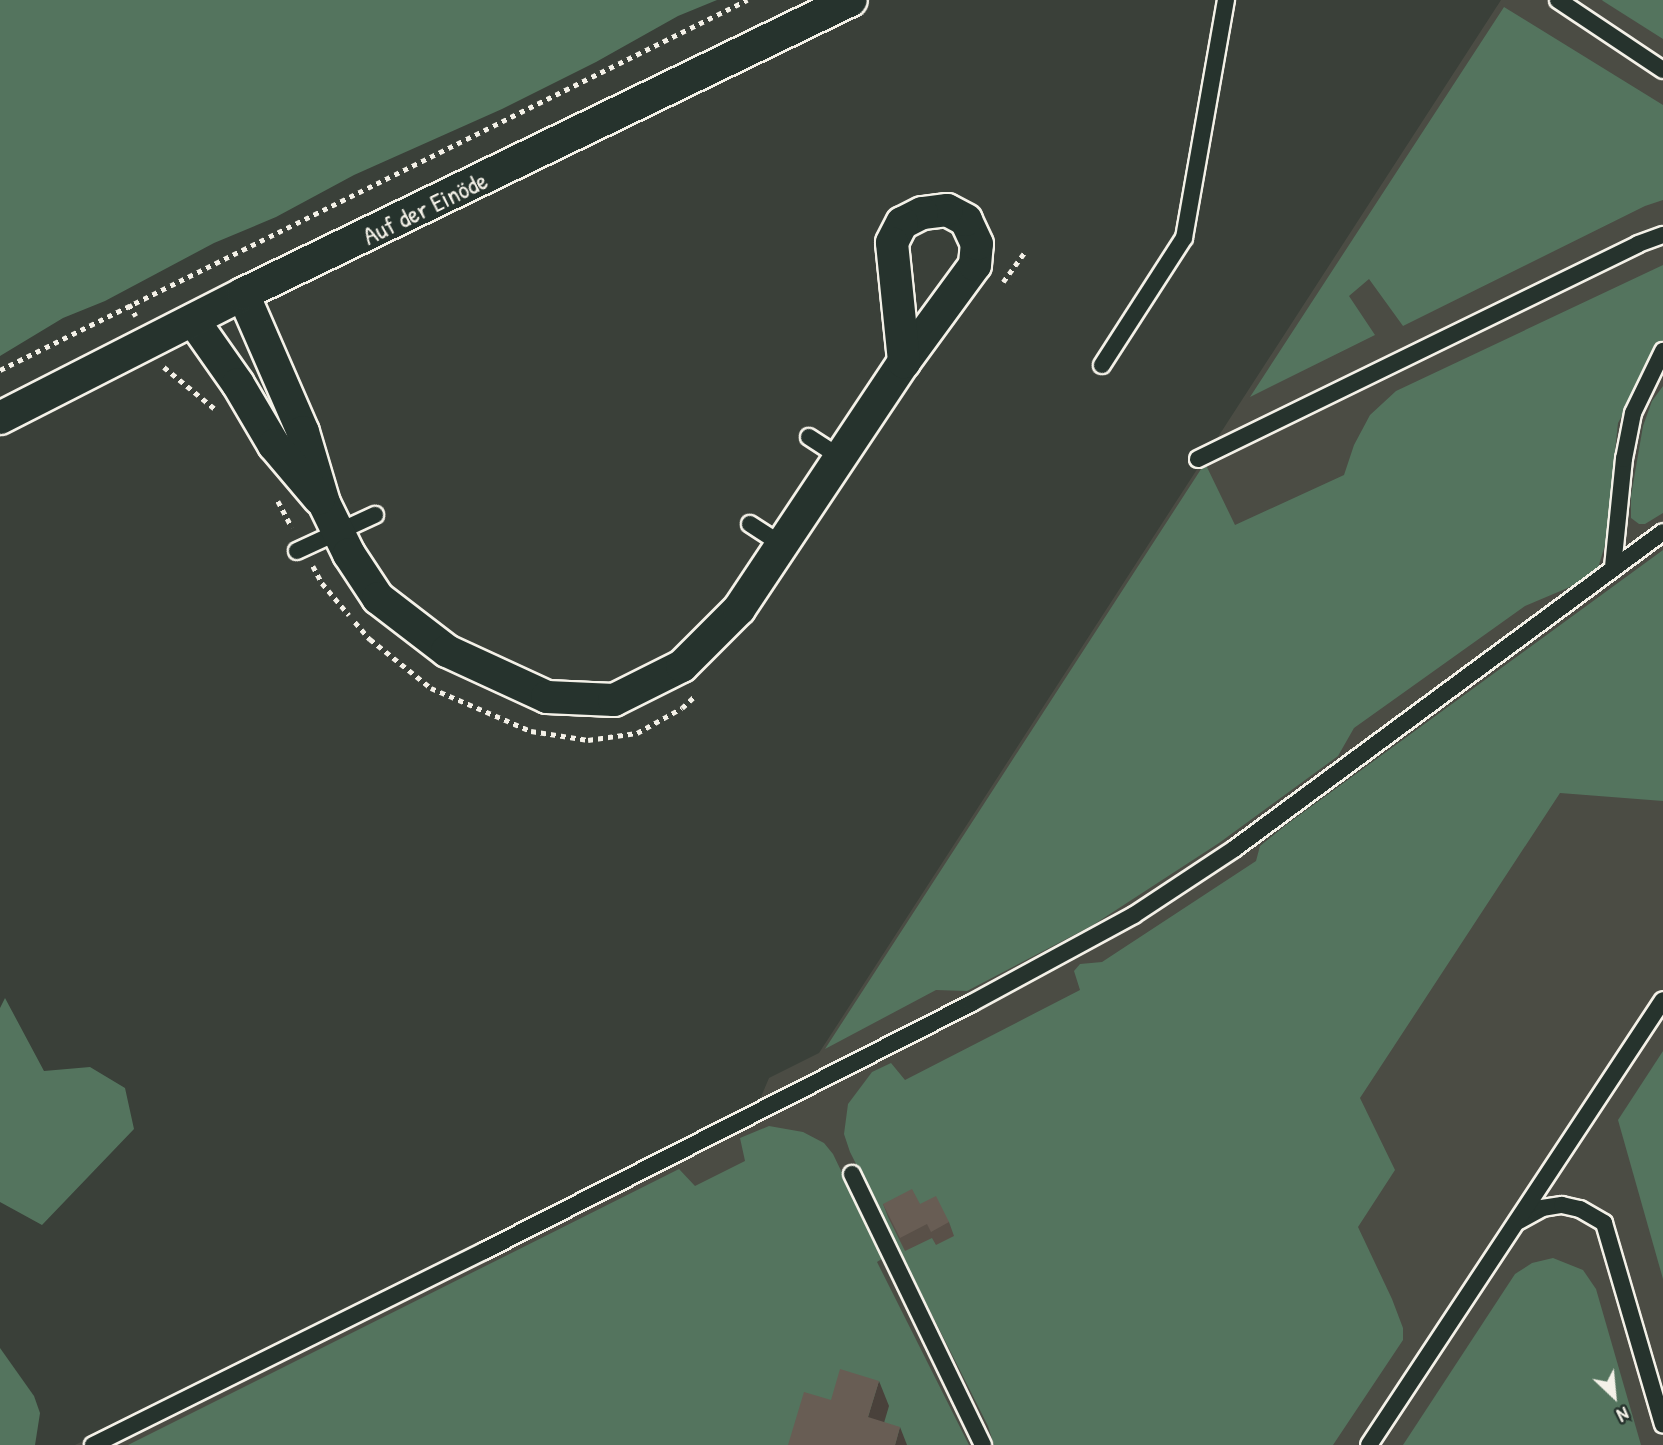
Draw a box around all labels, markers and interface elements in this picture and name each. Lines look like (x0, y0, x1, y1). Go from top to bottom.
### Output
street label: Auf der Einöde (358, 164, 492, 252)
north arrow (1579, 1361, 1649, 1431)
text: N (1613, 1401, 1633, 1429)

